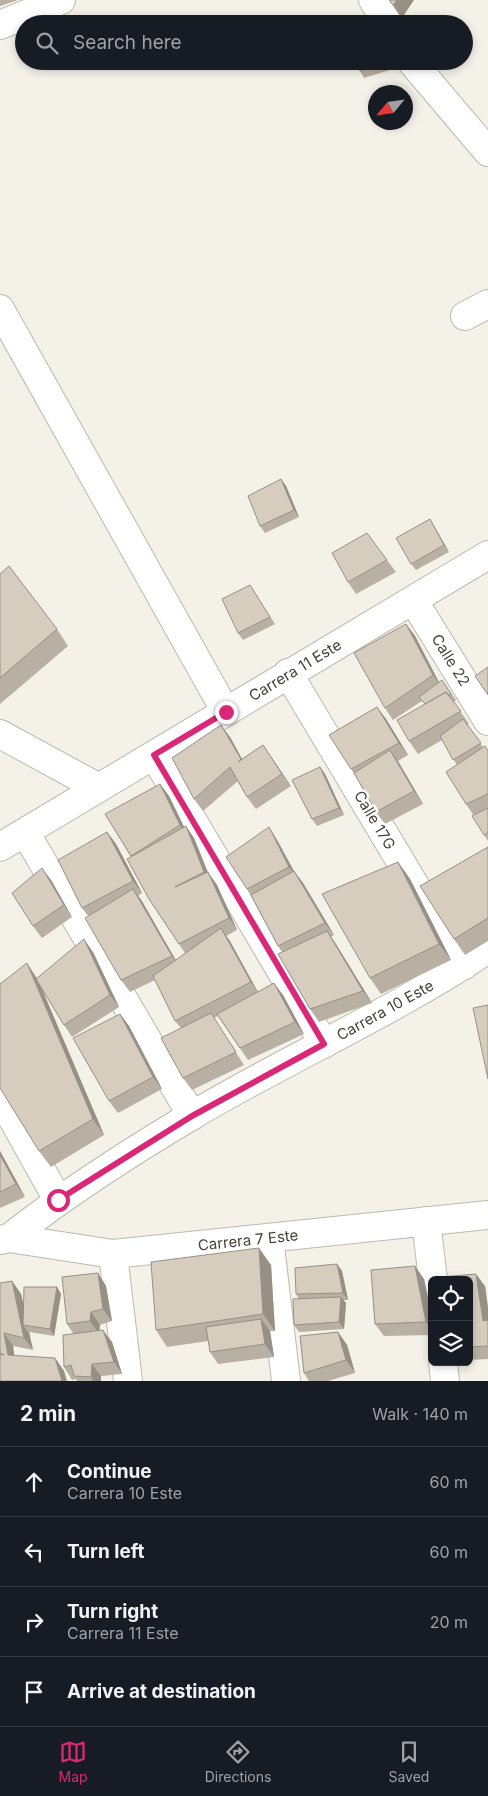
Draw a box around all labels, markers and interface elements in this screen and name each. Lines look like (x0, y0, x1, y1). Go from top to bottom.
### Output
search box (15, 15, 473, 70)
icon: search (33, 29, 61, 57)
text: Search here (73, 31, 182, 54)
north arrow (368, 85, 413, 130)
street label: Calle 22 (428, 630, 474, 690)
street label: Carrera 11 Este (245, 635, 345, 705)
route end (215, 701, 238, 724)
street label: Calle 17G (350, 787, 400, 853)
street label: Carrera 10 Este (333, 976, 437, 1044)
route start (47, 1189, 70, 1212)
street label: Carrera 7 Este (197, 1225, 299, 1255)
map controls (428, 1276, 473, 1366)
button: locate (428, 1276, 473, 1321)
button: layers (428, 1321, 473, 1366)
text: 2 min (20, 1401, 76, 1426)
text: Walk · 140 m (372, 1404, 468, 1424)
text: Continue (67, 1460, 152, 1483)
icon: ahead (20, 1468, 48, 1496)
text: 60 m (429, 1472, 468, 1492)
text: Carrera 10 Este (67, 1483, 182, 1503)
icon: left (20, 1538, 48, 1566)
text: Turn left (67, 1540, 145, 1563)
text: 60 m (429, 1542, 468, 1562)
text: Turn right (67, 1600, 158, 1623)
icon: right (20, 1608, 48, 1636)
text: 20 m (430, 1612, 468, 1632)
text: Carrera 11 Este (67, 1623, 179, 1643)
icon: arrive (20, 1678, 48, 1706)
text: Arrive at destination (67, 1680, 256, 1703)
tab: Map (59, 1738, 88, 1785)
tab: Directions (205, 1738, 271, 1785)
tab: Saved (388, 1738, 429, 1785)

